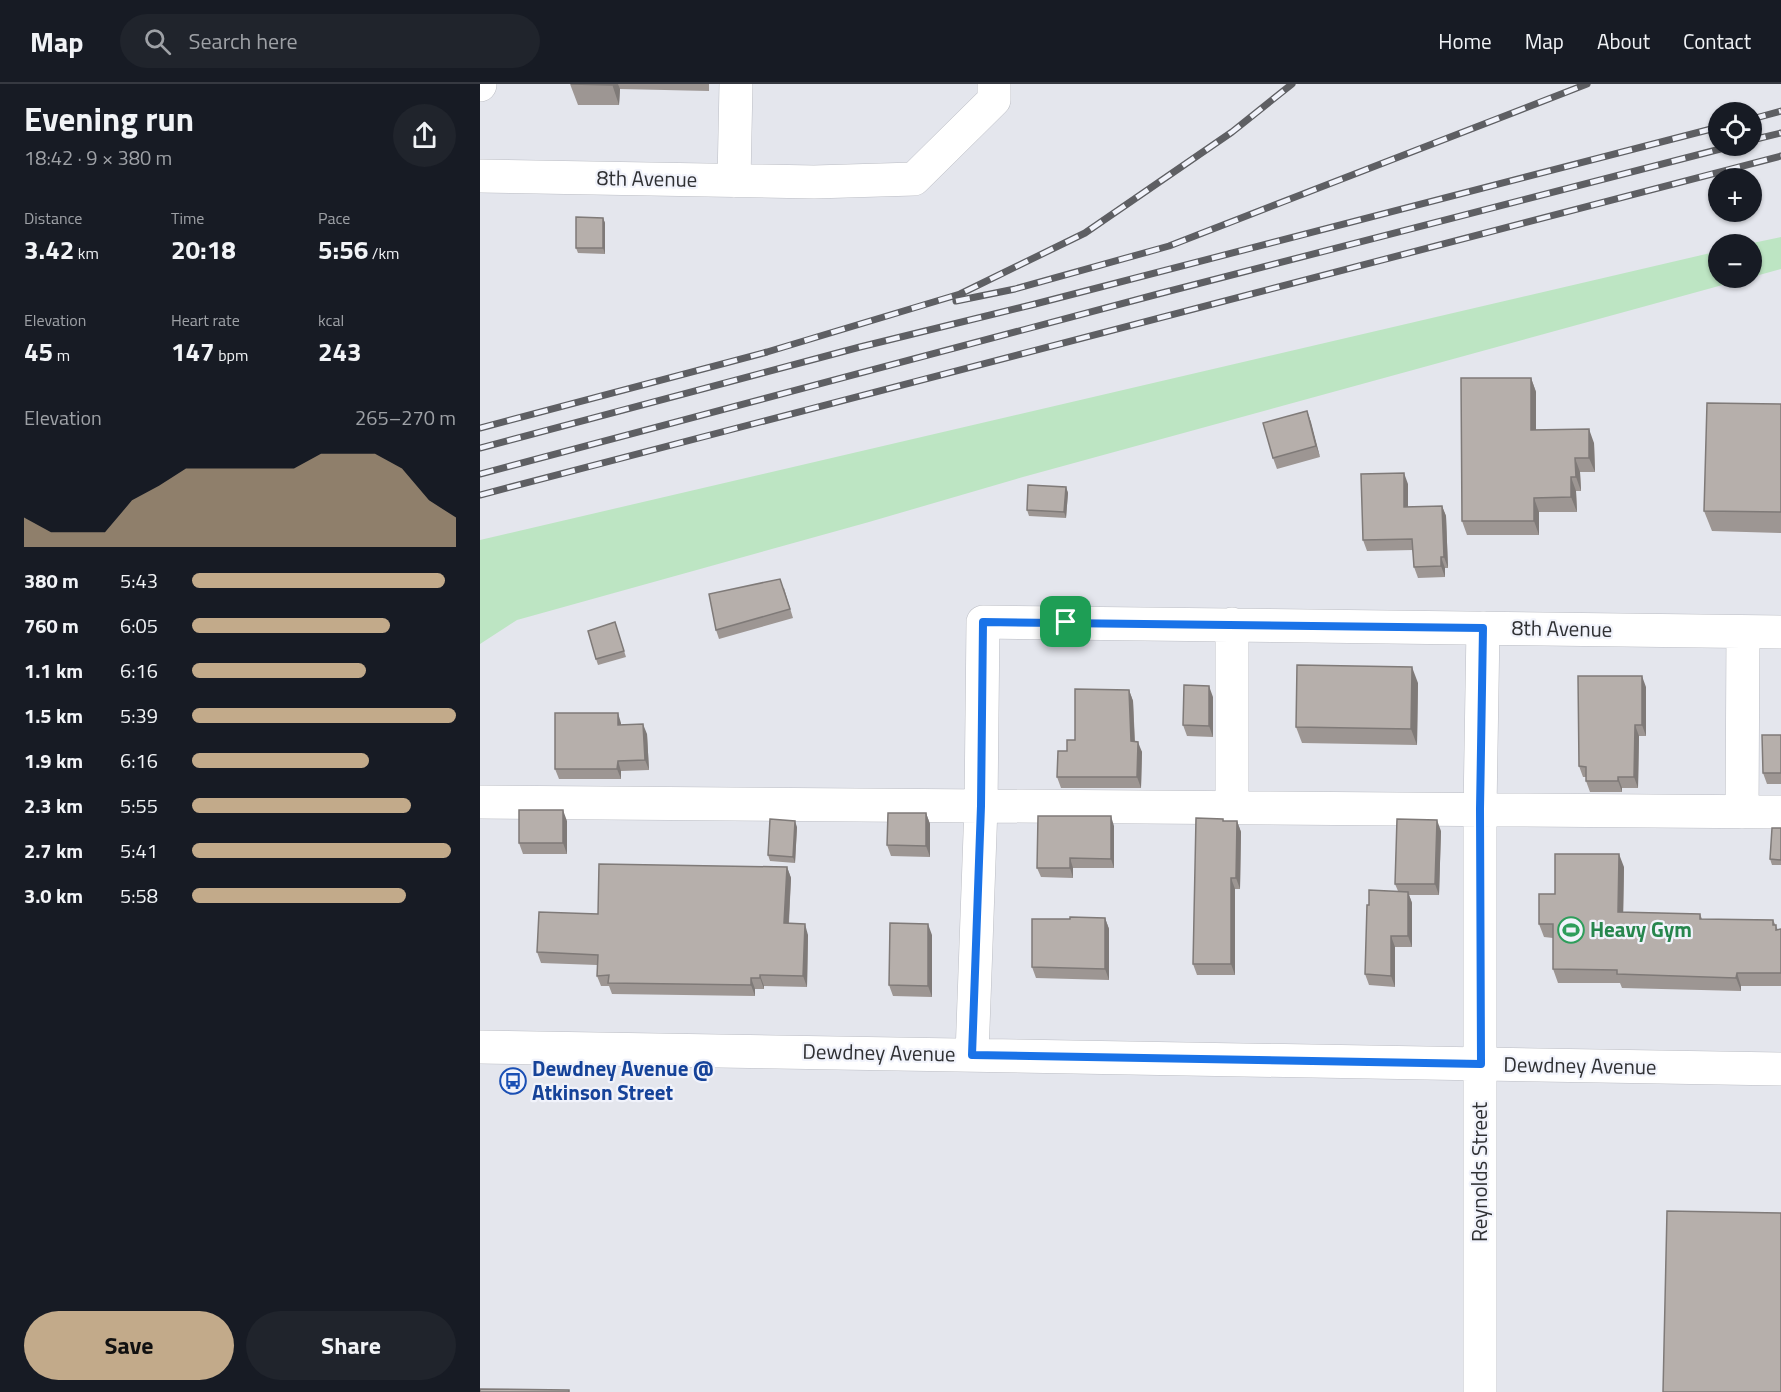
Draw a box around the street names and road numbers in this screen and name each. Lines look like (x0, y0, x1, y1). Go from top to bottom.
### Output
street label: 8th Avenue (596, 161, 698, 195)
street label: 8th Avenue (1511, 611, 1613, 645)
street label: Dewdney Avenue (802, 1035, 956, 1069)
street label: Dewdney Avenue (1503, 1048, 1657, 1082)
street label: Reynolds Street (1463, 1101, 1495, 1242)

